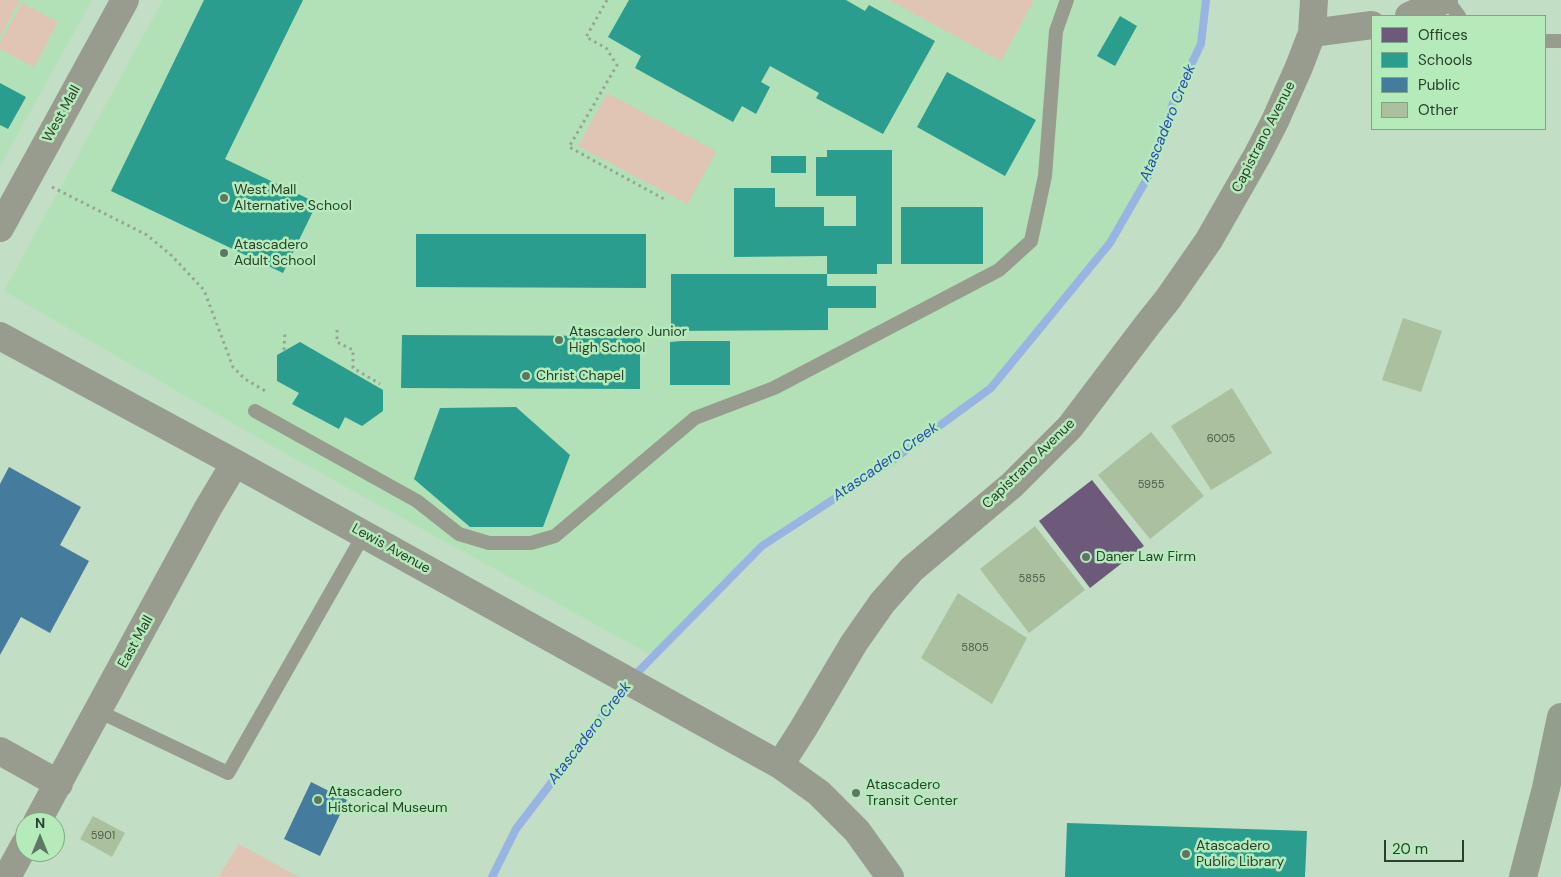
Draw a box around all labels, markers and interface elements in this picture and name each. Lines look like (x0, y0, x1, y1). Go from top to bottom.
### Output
legend (1371, 15, 1546, 130)
text: Offices (1418, 25, 1468, 45)
text: Schools (1418, 50, 1473, 70)
water label: Atascadero Creek (1136, 62, 1200, 184)
text: Public (1418, 75, 1460, 95)
street label: Capistrano Avenue (1229, 79, 1299, 195)
street label: West Mall (40, 83, 84, 145)
text: Other (1418, 100, 1458, 120)
place label: West Mall Alternative School (234, 182, 352, 214)
marker: West Mall Alternative School (218, 192, 230, 204)
place label: Atascadero Adult School (234, 237, 316, 270)
marker: Atascadero Adult School (218, 247, 230, 259)
place label: Atascadero Junior High School (569, 324, 687, 357)
marker: Atascadero Junior High School (553, 334, 565, 346)
place label: Christ Chapel (536, 368, 624, 384)
marker: Christ Chapel (520, 370, 532, 382)
street label: Capistrano Avenue (979, 415, 1079, 513)
water label: Atascadero Creek (830, 419, 942, 505)
house number: 6005 (1207, 432, 1235, 446)
house number: 5955 (1138, 478, 1164, 492)
street label: Lewis Avenue (349, 521, 433, 577)
place label: Daner Law Firm (1096, 549, 1196, 565)
marker: Daner Law Firm (1080, 551, 1092, 563)
house number: 5855 (1019, 572, 1045, 586)
street label: East Mall (115, 613, 157, 671)
house number: 5805 (961, 641, 989, 655)
water label: Atascadero Creek (544, 678, 636, 788)
place label: Atascadero Transit Center (866, 777, 958, 810)
place label: Atascadero Historical Museum (328, 784, 447, 816)
marker: Atascadero Transit Center (850, 787, 862, 799)
marker: Atascadero Historical Museum (312, 794, 324, 806)
north arrow (15, 812, 65, 862)
text: N (35, 814, 45, 832)
house number: 5901 (91, 829, 115, 843)
scale bar (1386, 830, 1466, 862)
place label: Atascadero Public Library (1196, 838, 1284, 870)
text: 20 m (1392, 839, 1428, 859)
marker: Atascadero Public Library (1180, 848, 1192, 860)

